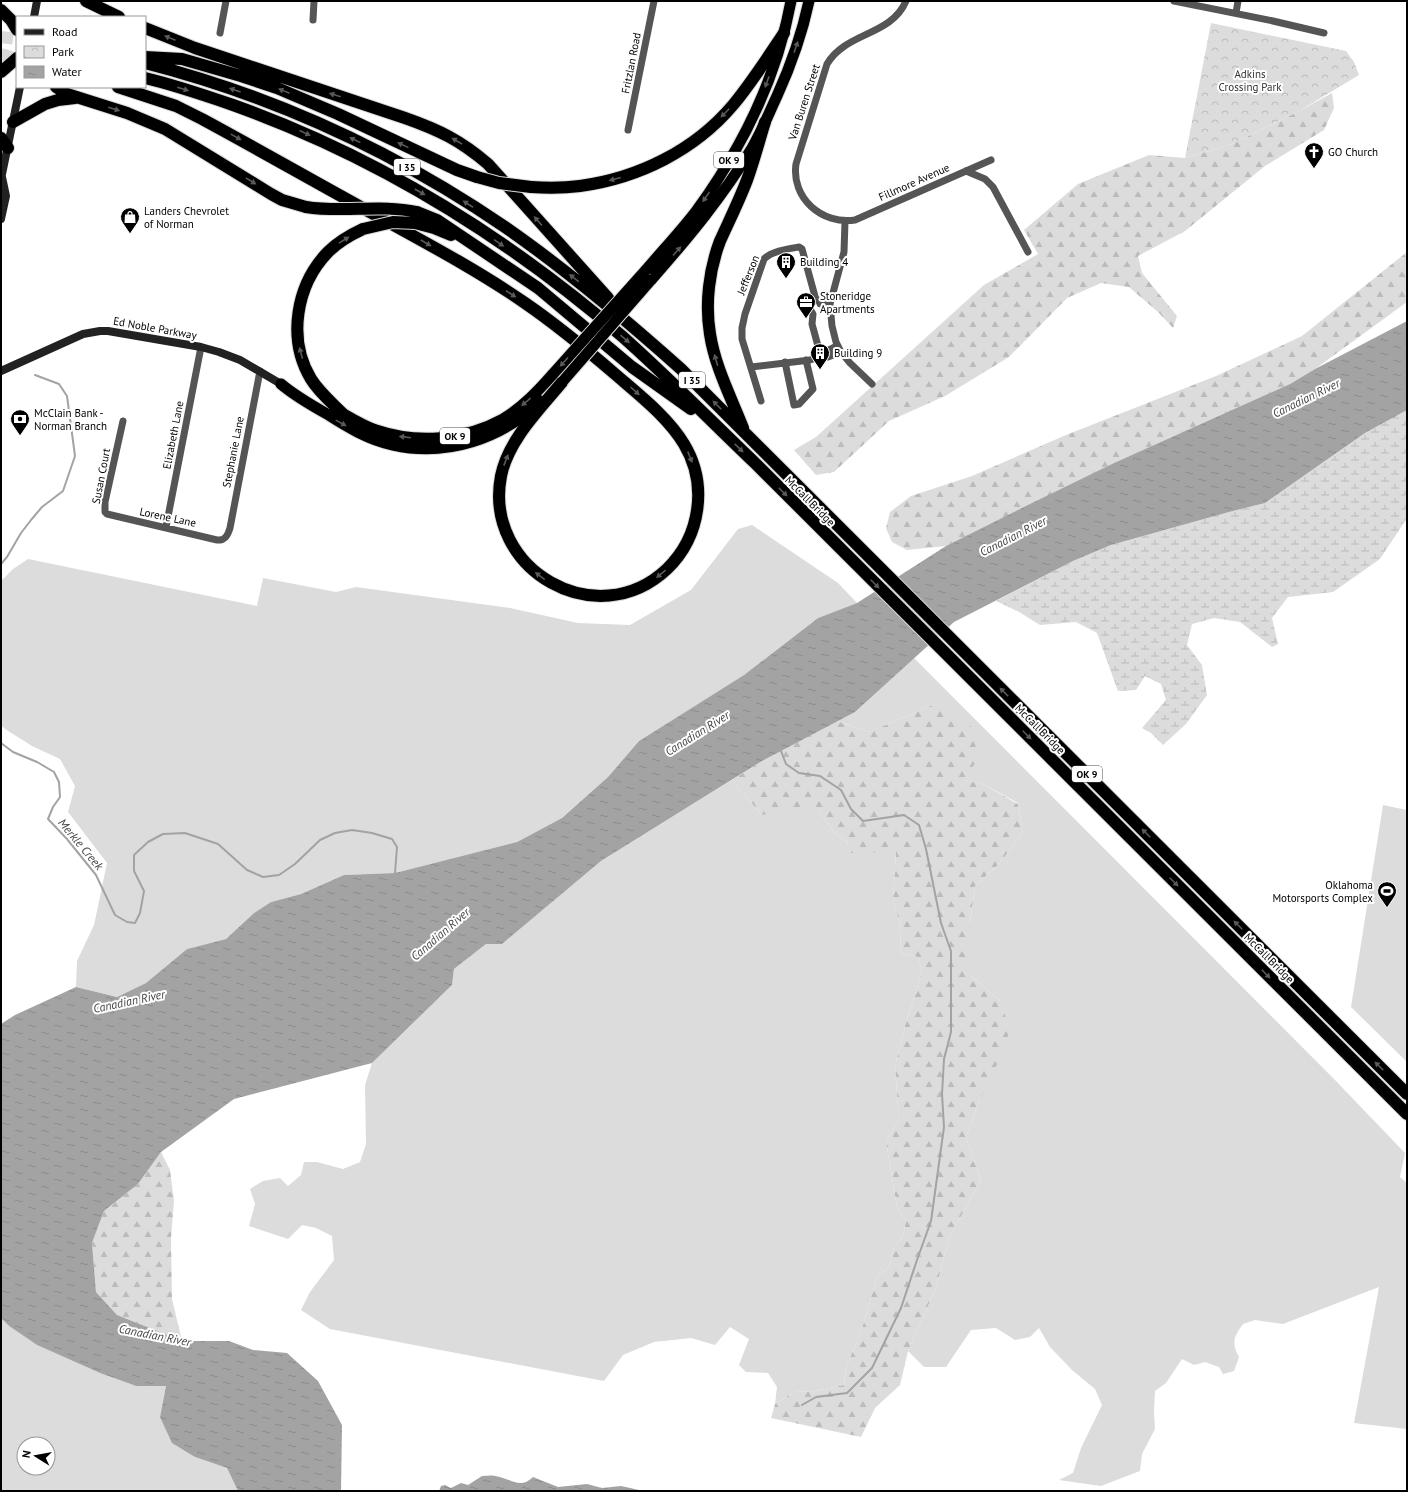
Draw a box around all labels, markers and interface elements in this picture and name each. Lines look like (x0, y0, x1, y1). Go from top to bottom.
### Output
legend (16, 16, 146, 88)
text: Road (52, 24, 77, 39)
street label: Fritzlan Road (618, 31, 644, 95)
one-way arrow (164, 35, 175, 41)
one-way arrow (794, 41, 800, 53)
text: Park (52, 44, 74, 59)
street label: Van Buren Street (785, 62, 823, 143)
text: Water (52, 64, 82, 79)
park label: Adkins Crossing Park (1218, 67, 1282, 94)
one-way arrow (763, 77, 769, 89)
one-way arrow (177, 86, 189, 92)
one-way arrow (229, 86, 241, 92)
one-way arrow (278, 88, 290, 94)
one-way arrow (329, 91, 341, 97)
one-way arrow (108, 106, 120, 112)
one-way arrow (720, 108, 730, 118)
one-way arrow (299, 130, 310, 136)
one-way arrow (230, 134, 241, 141)
one-way arrow (349, 137, 361, 143)
one-way arrow (451, 137, 463, 144)
church icon: GO Church (1303, 141, 1325, 169)
one-way arrow (397, 142, 409, 148)
place label: GO Church (1328, 145, 1378, 159)
road number: OK 9 (714, 152, 744, 168)
road number: I 35 (394, 159, 420, 175)
street label: Fillmore Avenue (876, 160, 952, 204)
one-way arrow (608, 176, 620, 182)
one-way arrow (246, 177, 256, 185)
one-way arrow (414, 189, 426, 196)
one-way arrow (702, 192, 710, 202)
one-way arrow (462, 200, 474, 207)
place label: Landers Chevrolet of Norman (144, 204, 229, 231)
shop icon: Landers Chevrolet of Norman (119, 206, 141, 234)
one-way arrow (534, 216, 543, 226)
one-way arrow (338, 236, 350, 243)
one-way arrow (494, 239, 505, 247)
one-way arrow (420, 240, 432, 246)
one-way arrow (672, 246, 682, 256)
building icon: Building 4 (775, 251, 797, 279)
street label: Jefferson (733, 253, 762, 298)
place label: Building 4 (800, 255, 848, 269)
one-way arrow (569, 274, 580, 283)
place label: Stoneridge Apartments (820, 289, 875, 316)
one-way arrow (506, 290, 516, 298)
office icon: Stoneridge Apartments (795, 291, 817, 319)
street label: Ed Noble Parkway (112, 314, 199, 342)
one-way arrow (620, 334, 629, 343)
building icon: Building 9 (809, 342, 831, 370)
place label: Building 9 (834, 346, 882, 360)
one-way arrow (298, 347, 304, 359)
one-way arrow (713, 354, 719, 366)
one-way arrow (559, 357, 568, 367)
road number: I 35 (679, 372, 705, 388)
water label: Canadian River (1270, 375, 1343, 421)
one-way arrow (630, 386, 640, 396)
one-way arrow (521, 397, 531, 406)
street label: Elizabeth Lane (160, 399, 187, 470)
one-way arrow (713, 400, 722, 410)
place label: McClain Bank - Norman Branch (34, 406, 107, 433)
bank icon: McClain Bank - Norman Branch (9, 408, 31, 436)
street label: Stephanie Lane (219, 415, 247, 489)
one-way arrow (335, 419, 347, 426)
road number: OK 9 (440, 428, 470, 444)
one-way arrow (399, 434, 411, 440)
one-way arrow (734, 443, 744, 453)
street label: Susan Court (89, 447, 113, 505)
one-way arrow (687, 451, 693, 462)
one-way arrow (503, 454, 509, 466)
street label: McCall Bridge (782, 473, 838, 529)
one-way arrow (778, 487, 788, 497)
street label: Lorene Lane (138, 504, 198, 530)
water label: Canadian River (977, 512, 1050, 559)
one-way arrow (655, 569, 666, 578)
one-way arrow (535, 572, 546, 580)
one-way arrow (870, 579, 880, 589)
one-way arrow (999, 687, 1009, 697)
street label: McCall Bridge (1012, 701, 1068, 757)
water label: Canadian River (662, 707, 733, 759)
one-way arrow (1022, 730, 1032, 740)
road number: OK 9 (1072, 766, 1102, 782)
water label: Merkle Creek (55, 815, 107, 873)
one-way arrow (1141, 828, 1151, 838)
one-way arrow (1169, 877, 1179, 887)
place label: Oklahoma Motorsports Complex (1272, 878, 1373, 905)
sports icon: Oklahoma Motorsports Complex (1376, 880, 1398, 908)
water label: Canadian River (408, 904, 473, 964)
one-way arrow (1233, 920, 1243, 930)
street label: McCall Bridge (1241, 930, 1297, 986)
one-way arrow (1261, 969, 1271, 979)
water label: Canadian River (92, 986, 167, 1016)
one-way arrow (1374, 1061, 1384, 1071)
water label: Canadian River (118, 1321, 193, 1350)
north arrow (16, 1436, 56, 1476)
text: N (19, 1449, 34, 1459)

